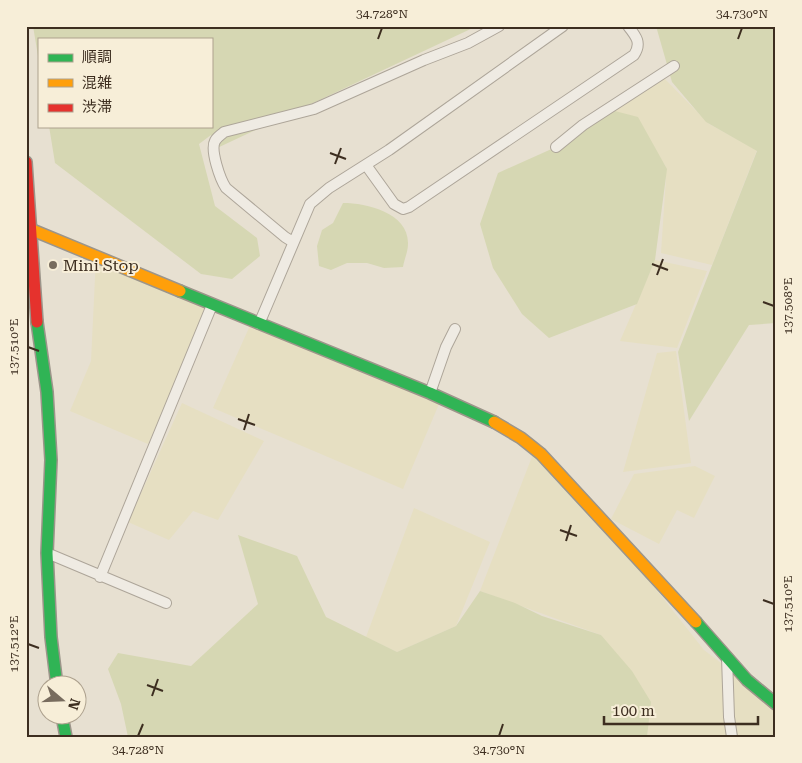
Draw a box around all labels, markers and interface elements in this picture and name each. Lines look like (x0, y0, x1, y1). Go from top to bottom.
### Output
text: 34.728°N (356, 7, 408, 21)
text: 34.730°N (716, 7, 768, 21)
legend (38, 38, 212, 128)
text: 順調 (82, 48, 112, 66)
text: 混雑 (82, 74, 112, 92)
text: 渋滞 (82, 98, 112, 116)
place label: Mini Stop (63, 256, 139, 275)
marker: Mini Stop (47, 259, 59, 271)
text: 137.508°E (781, 278, 795, 334)
text: 137.510°E (7, 319, 21, 375)
text: 137.510°E (781, 576, 795, 632)
text: 137.512°E (7, 616, 21, 672)
north arrow (38, 676, 88, 726)
scale bar (604, 693, 758, 725)
text: N (65, 697, 84, 712)
text: 100 m (612, 702, 655, 720)
text: 34.728°N (112, 743, 164, 757)
text: 34.730°N (473, 743, 525, 757)

